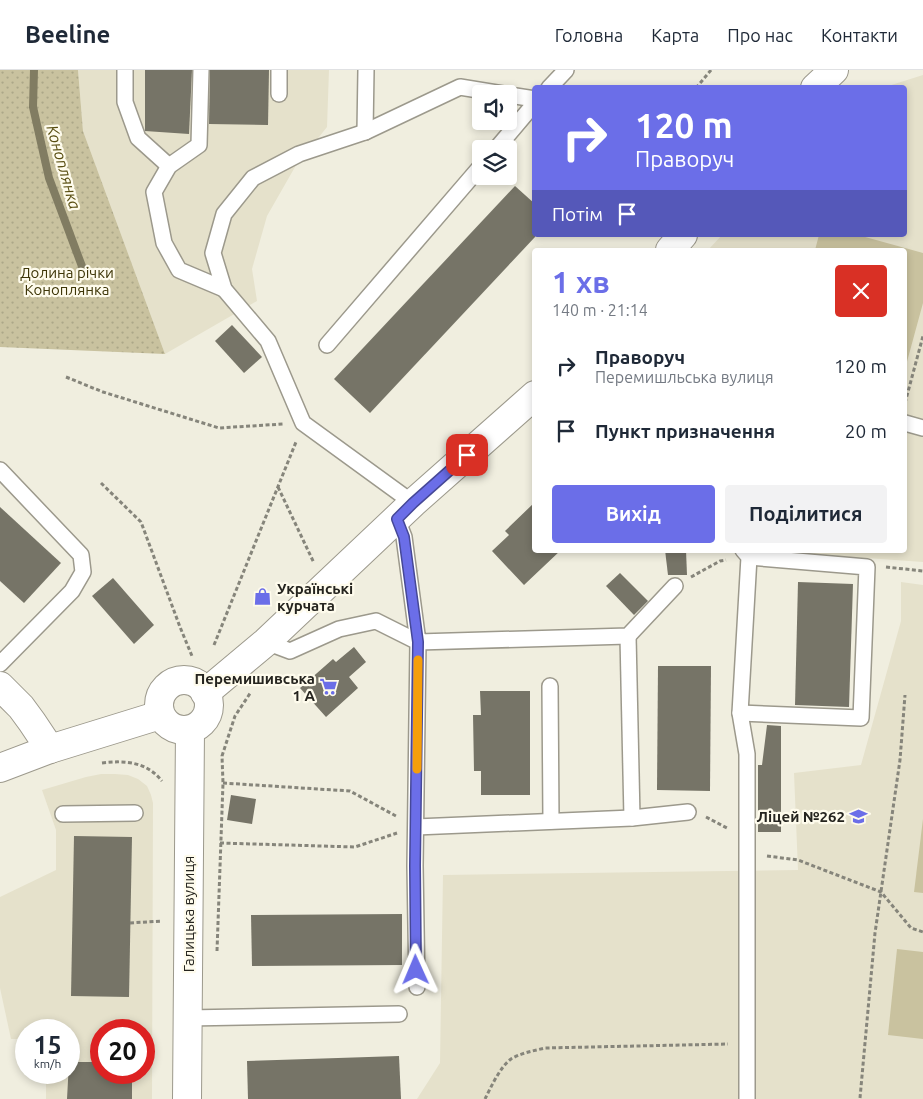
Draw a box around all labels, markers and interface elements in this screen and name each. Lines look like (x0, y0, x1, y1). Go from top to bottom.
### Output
text: Beeline (25, 21, 110, 48)
text: Головна (555, 25, 623, 45)
text: Карта (651, 25, 699, 45)
text: Про нас (727, 25, 793, 45)
text: Контакти (821, 25, 898, 45)
map controls (472, 85, 517, 185)
button: sound (472, 85, 517, 130)
icon: right (552, 105, 617, 170)
text: 120 m (635, 105, 733, 145)
water label: Коноплянка (43, 123, 85, 212)
button: layers (472, 140, 517, 185)
text: Праворуч (635, 146, 734, 171)
icon: arrive (613, 200, 641, 228)
text: Потім (552, 203, 603, 225)
park label: Долина річки Коноплянка (20, 264, 114, 298)
text: 1 хв (552, 265, 610, 299)
button: close (835, 265, 887, 317)
text: 140 m · 21:14 (552, 301, 648, 319)
text: Праворуч (595, 346, 685, 368)
icon: right (552, 352, 580, 380)
text: 120 m (834, 355, 887, 377)
text: Перемишльська вулиця (595, 368, 774, 386)
icon: arrive (552, 417, 580, 445)
text: Пункт призначення (595, 420, 775, 442)
text: 20 m (845, 420, 887, 442)
pin (446, 434, 488, 476)
icon: arrive (453, 441, 481, 469)
button: Вихід (552, 485, 715, 543)
button: Поділитися (725, 485, 887, 543)
place label: Українські курчата (277, 580, 353, 614)
shop icon: Українські курчата (253, 587, 273, 607)
place label: Перемишивська 1 А (195, 670, 315, 704)
supermarket icon: Перемишивська 1 А (319, 677, 339, 697)
school or university icon: Ліцей №262 (849, 806, 869, 826)
place label: Ліцей №262 (757, 808, 845, 825)
street label: Галицька вулиця (180, 856, 197, 972)
position arrow (389, 943, 441, 995)
speed limit sign: 20 (90, 1019, 155, 1084)
text: 15 (33, 1031, 62, 1059)
text: km/h (34, 1057, 61, 1070)

